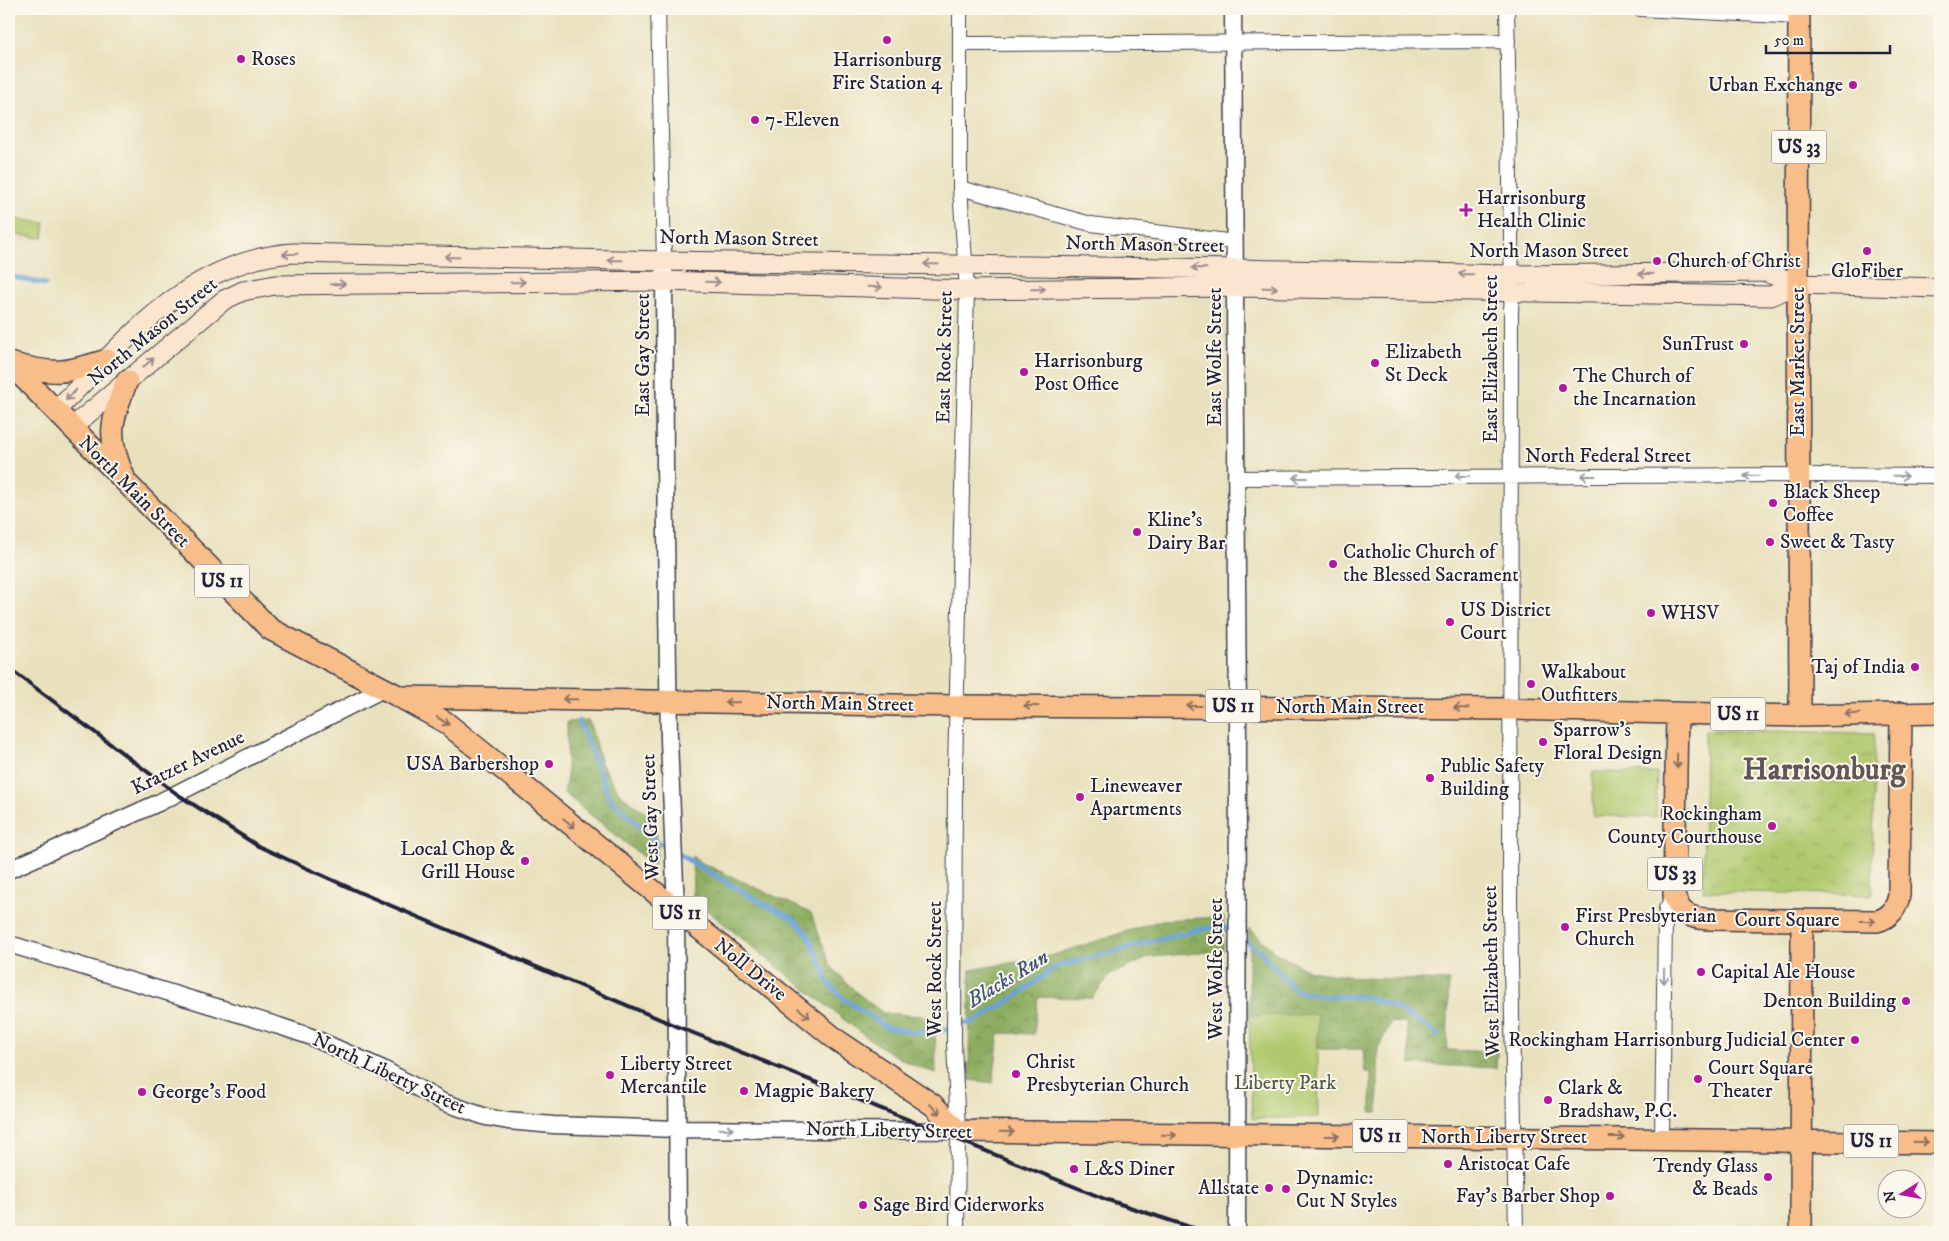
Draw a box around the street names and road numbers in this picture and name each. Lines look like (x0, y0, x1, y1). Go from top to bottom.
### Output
road number: US 33 (1772, 130, 1826, 163)
street label: North Mason Street (659, 225, 819, 253)
street label: North Mason Street (1065, 231, 1225, 259)
street label: North Mason Street (1469, 239, 1629, 264)
street label: North Mason Street (83, 272, 223, 392)
street label: East Elizabeth Street (1479, 275, 1504, 443)
street label: East Wolfe Street (1203, 287, 1228, 427)
street label: East Market Street (1786, 287, 1811, 437)
street label: East Rock Street (931, 290, 959, 424)
street label: East Gay Street (631, 293, 656, 417)
street label: North Main Street (73, 431, 195, 553)
street label: North Federal Street (1525, 444, 1691, 469)
road number: US 11 (194, 564, 250, 598)
road number: US 11 (1206, 689, 1260, 722)
street label: North Main Street (766, 690, 914, 718)
street label: North Main Street (1276, 695, 1424, 720)
road number: US 11 (1710, 698, 1766, 731)
street label: Kratzer Avenue (127, 725, 249, 801)
street label: West Gay Street (636, 753, 666, 882)
road number: US 33 (1648, 858, 1702, 891)
street label: West Elizabeth Street (1478, 885, 1506, 1058)
road number: US 11 (652, 896, 708, 930)
street label: West Wolfe Street (1204, 898, 1229, 1041)
street label: West Rock Street (923, 901, 948, 1038)
street label: Court Square (1734, 908, 1840, 933)
street label: Noll Drive (709, 933, 791, 1007)
street label: North Liberty Street (308, 1028, 470, 1120)
street label: North Liberty Street (806, 1117, 972, 1145)
road number: US 11 (1352, 1120, 1408, 1152)
road number: US 11 (1844, 1124, 1898, 1158)
street label: North Liberty Street (1421, 1125, 1587, 1150)

